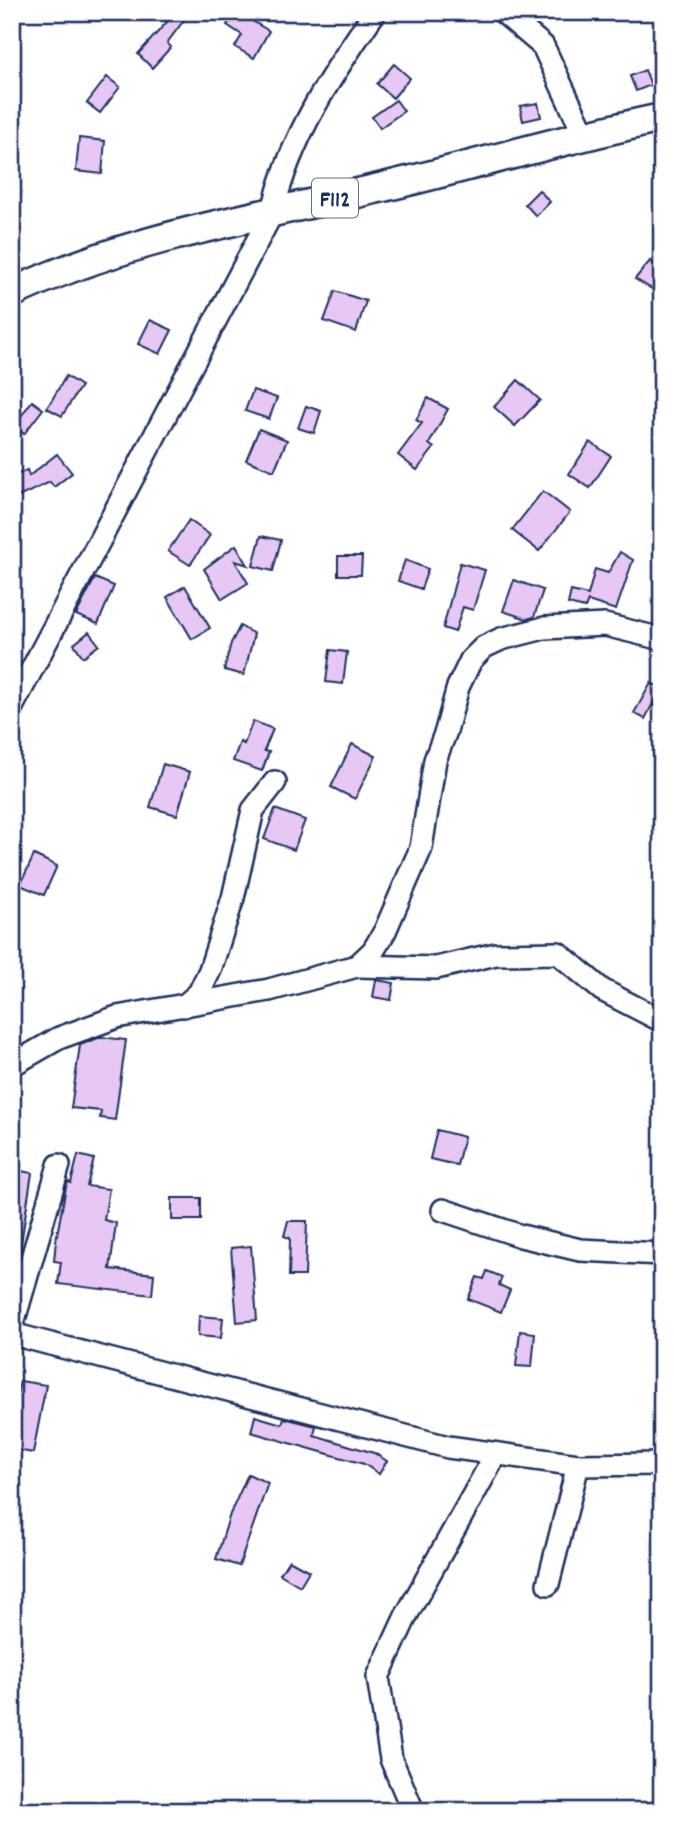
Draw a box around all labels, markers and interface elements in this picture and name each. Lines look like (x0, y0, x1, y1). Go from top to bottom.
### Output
road number: F112 (312, 178, 358, 218)

